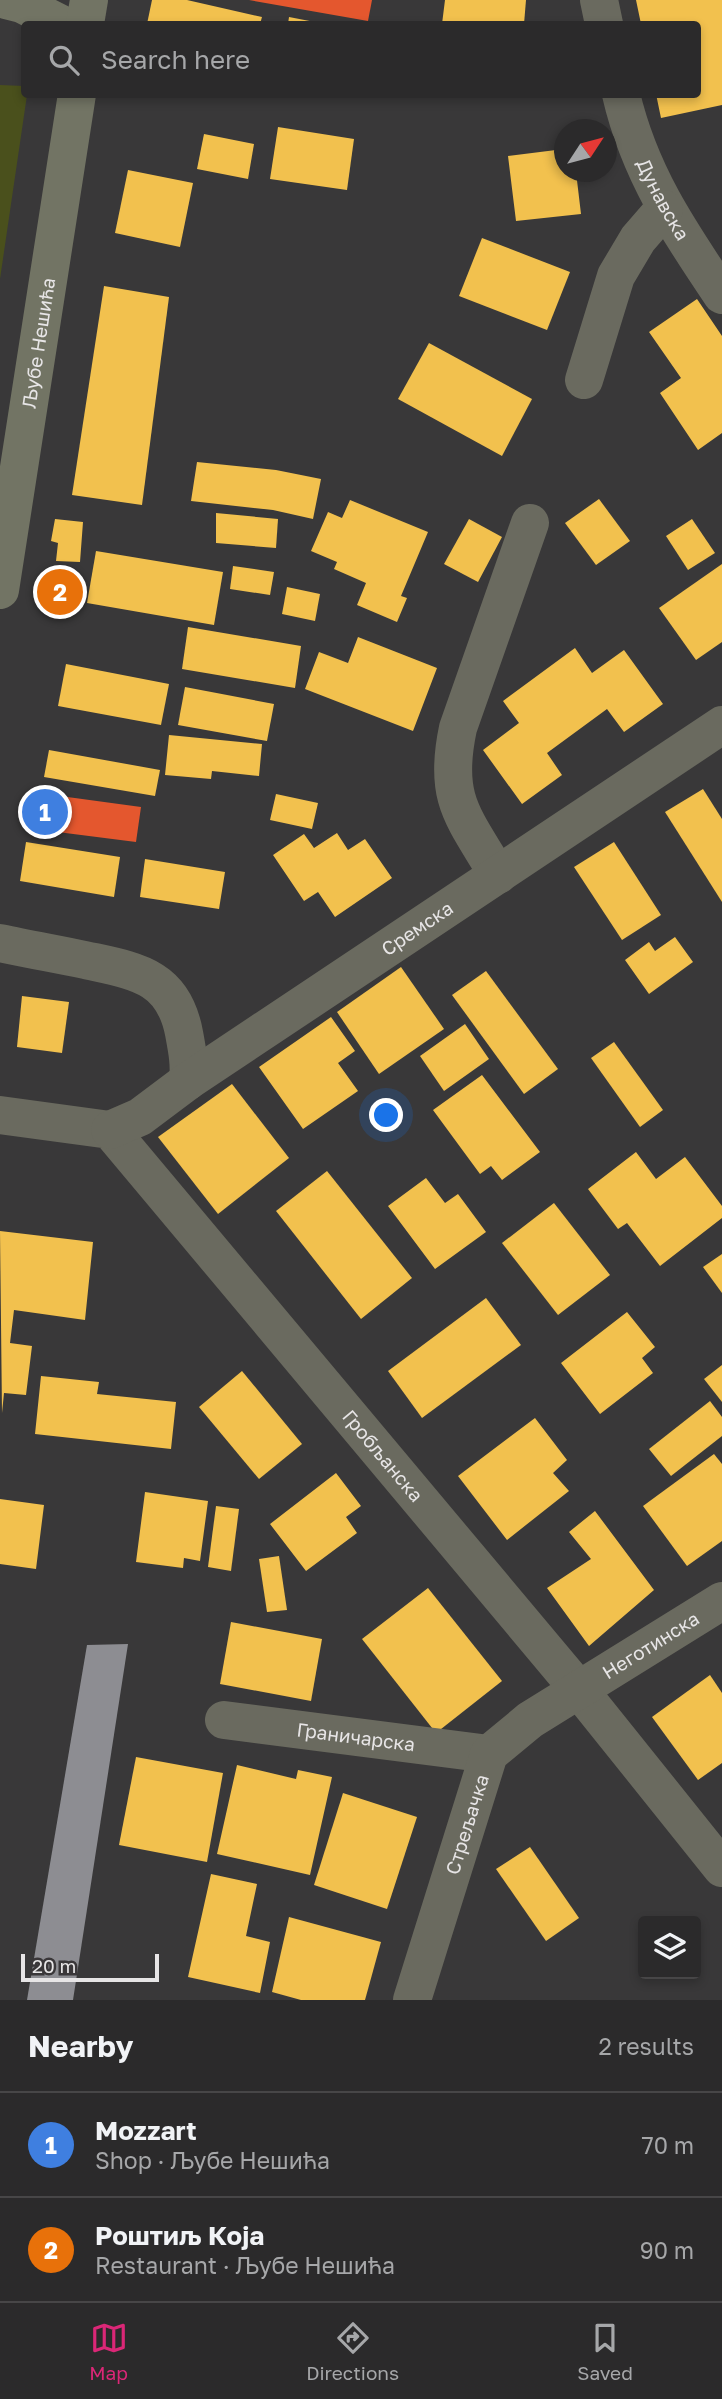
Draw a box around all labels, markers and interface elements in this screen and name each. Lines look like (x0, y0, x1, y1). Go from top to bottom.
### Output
search box (21, 21, 701, 98)
icon: search (45, 41, 83, 79)
text: Search here (101, 44, 250, 75)
north arrow (554, 119, 617, 182)
street label: Дунавска (633, 155, 695, 244)
street label: Љубе Нешића (16, 276, 59, 410)
pin: 2 (37, 566, 83, 618)
pin: 1 (22, 786, 68, 838)
street label: Сремска (377, 896, 457, 960)
your location (369, 1098, 403, 1132)
street label: Гробљанска (338, 1405, 428, 1506)
street label: Неготинска (598, 1606, 703, 1683)
street label: Граничарска (295, 1717, 416, 1755)
street label: Стрељачка (440, 1771, 493, 1877)
map controls (638, 1916, 701, 1979)
button: layers (638, 1916, 701, 1979)
scale bar (21, 1951, 159, 1983)
text: 20 m (32, 1954, 76, 1977)
text: Nearby (28, 2028, 133, 2064)
text: 2 results (598, 2032, 694, 2060)
text: Mozzart (95, 2115, 197, 2146)
text: 1 (45, 2131, 57, 2159)
text: 70 m (641, 2131, 694, 2159)
text: Shop · Љубе Нешића (95, 2146, 330, 2174)
text: Роштиљ Која (95, 2220, 264, 2251)
text: 2 (44, 2236, 58, 2264)
text: 90 m (640, 2236, 694, 2264)
text: Restaurant · Љубе Нешића (95, 2251, 395, 2279)
tab: Map (89, 2319, 128, 2384)
tab: Directions (306, 2319, 399, 2384)
tab: Saved (577, 2319, 633, 2384)

